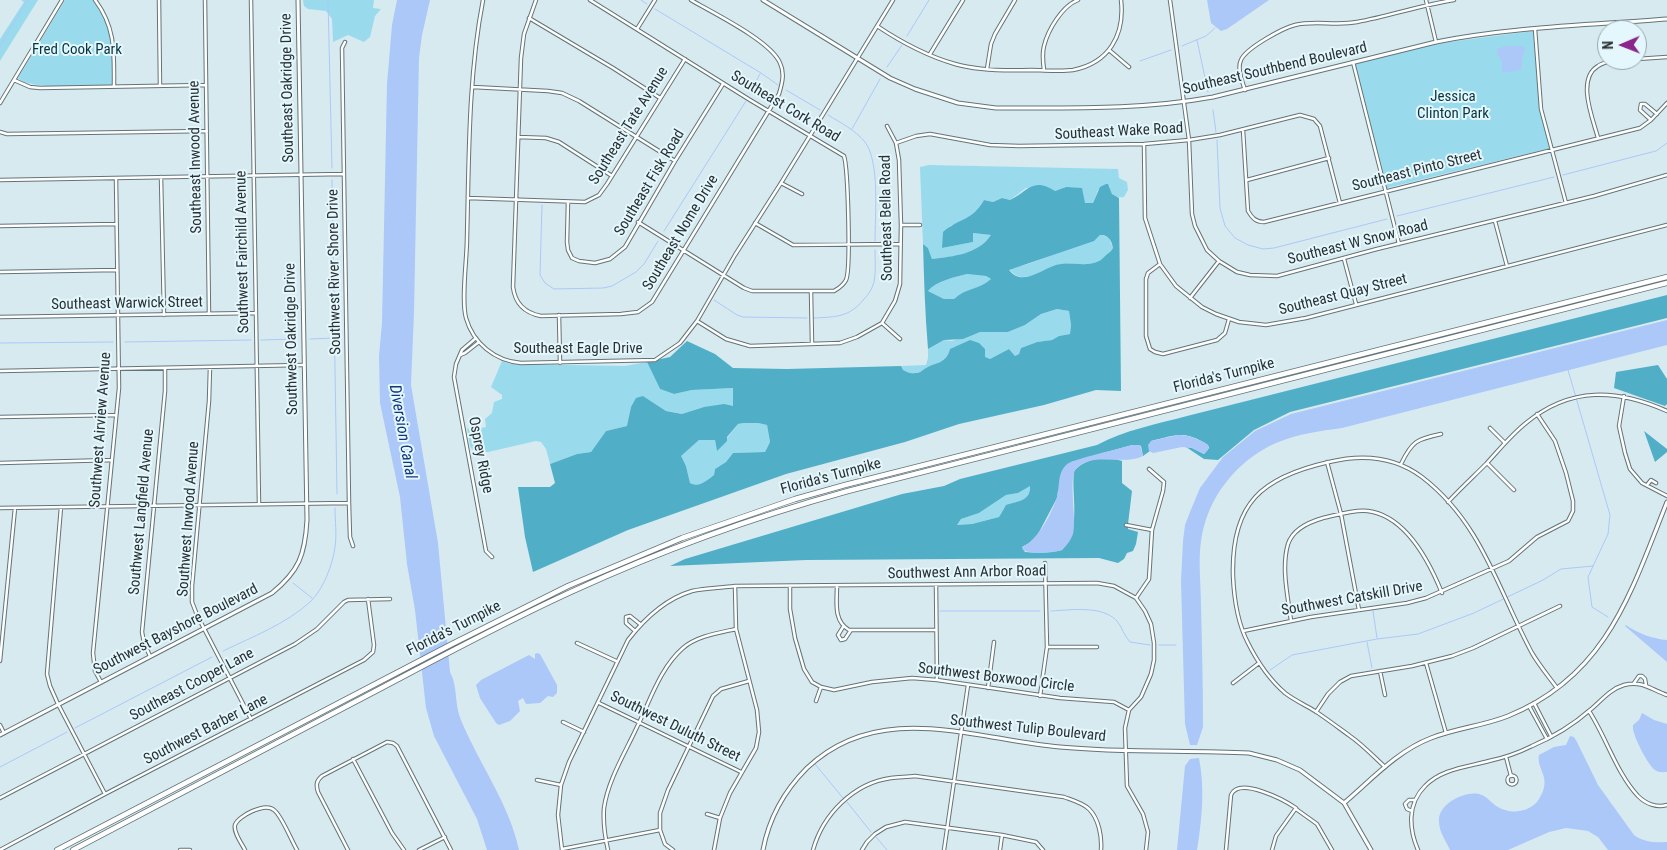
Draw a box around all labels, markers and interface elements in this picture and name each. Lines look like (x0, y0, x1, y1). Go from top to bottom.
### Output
street label: Southeast Oakridge Drive (278, 13, 298, 163)
north arrow (1597, 20, 1647, 70)
street label: Southeast Southbend Boulevard (1181, 39, 1369, 99)
park label: Fred Cook Park (32, 41, 122, 59)
text: N (1600, 41, 1616, 50)
street label: Southeast Tate Avenue (585, 64, 673, 188)
street label: Southeast Cork Road (727, 67, 843, 147)
street label: Southeast Inwood Avenue (186, 80, 206, 234)
park label: Jessica Clinton Park (1417, 88, 1489, 123)
street label: Southeast Wake Road (1054, 120, 1184, 144)
street label: Southeast Fisk Road (611, 127, 689, 239)
street label: Southeast Pinto Street (1350, 146, 1484, 196)
street label: Southeast Bella Road (877, 155, 897, 281)
street label: Southwest Fairchild Avenue (233, 170, 253, 334)
street label: Southeast Nome Drive (639, 172, 723, 294)
street label: Southwest River Shore Drive (325, 189, 345, 355)
street label: Southeast W Snow Road (1286, 217, 1430, 269)
street label: Southwest Oakridge Drive (282, 263, 302, 415)
street label: Southeast Quay Street (1277, 270, 1409, 320)
street label: Southeast Warwick Street (51, 294, 203, 314)
street label: Southeast Eagle Drive (513, 340, 643, 358)
street label: Southwest Airview Avenue (87, 352, 115, 508)
street label: Florida's Turnpike (1172, 355, 1276, 397)
water label: Diversion Canal (384, 383, 420, 481)
street label: Osprey Ridge (464, 415, 496, 495)
street label: Southwest Langfield Avenue (126, 428, 158, 596)
street label: Southwest Inwood Avenue (175, 441, 203, 597)
street label: Florida's Turnpike (779, 455, 883, 499)
street label: Southwest Ann Arbor Road (888, 563, 1046, 583)
street label: Southwest Catskill Drive (1280, 578, 1424, 620)
street label: Southwest Bayshore Boulevard (91, 581, 261, 679)
street label: Florida's Turnpike (404, 598, 504, 660)
street label: Southeast Cooper Lane (127, 645, 257, 725)
street label: Southwest Boxwood Circle (917, 659, 1075, 697)
street label: Southwest Duluth Street (607, 688, 743, 766)
street label: Southwest Barber Lane (141, 691, 271, 769)
street label: Southwest Tulip Boulevard (949, 712, 1107, 746)

